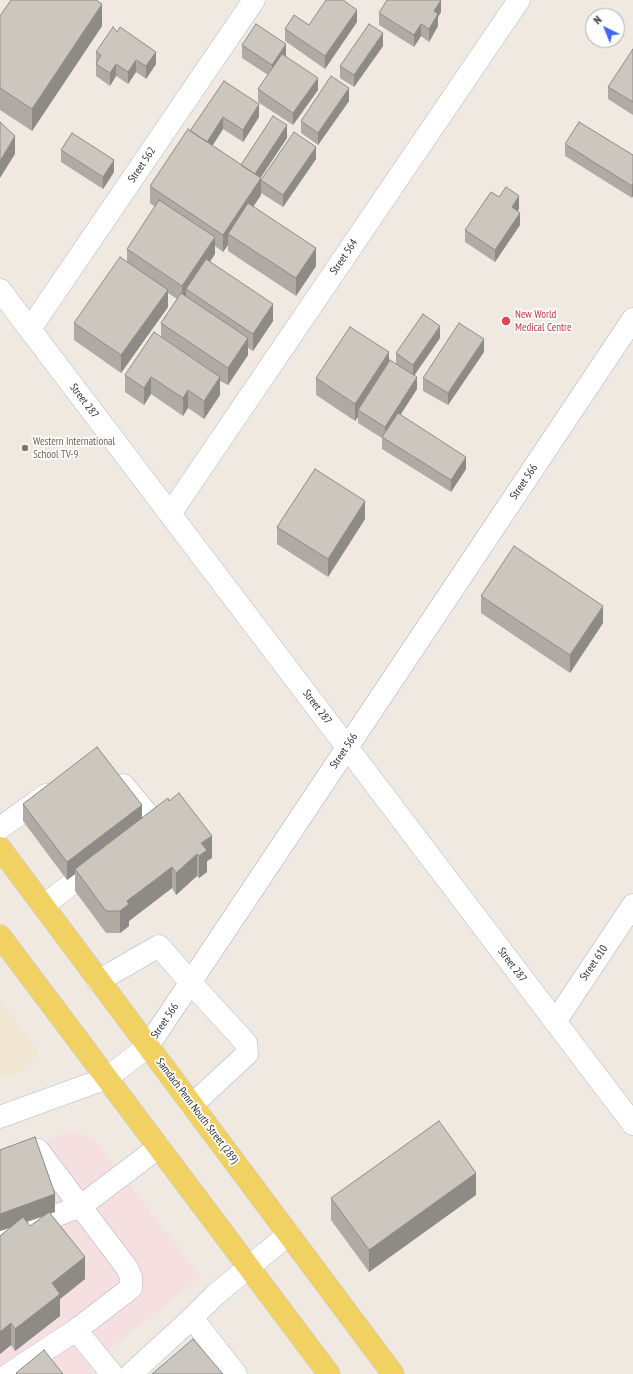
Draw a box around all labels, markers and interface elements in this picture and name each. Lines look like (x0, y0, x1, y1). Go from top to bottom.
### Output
north arrow (585, 8, 625, 48)
text: N (591, 13, 604, 27)
street label: Street 562 (125, 145, 159, 185)
street label: Street 564 (327, 237, 361, 277)
place label: New World Medical Centre (515, 308, 572, 334)
marker: New World Medical Centre (500, 315, 512, 327)
street label: Street 287 (67, 381, 101, 421)
place label: Western International School TV-9 (33, 435, 115, 461)
marker: Western International School TV-9 (20, 443, 30, 453)
street label: Street 566 (507, 462, 541, 502)
street label: Street 287 (300, 687, 334, 727)
street label: Street 566 (327, 731, 361, 771)
street label: Street 610 (577, 943, 611, 983)
street label: Street 287 (495, 945, 529, 985)
street label: Street 566 (148, 1001, 182, 1041)
street label: Samdach Penn Nouth Street (289) (153, 1056, 241, 1166)

